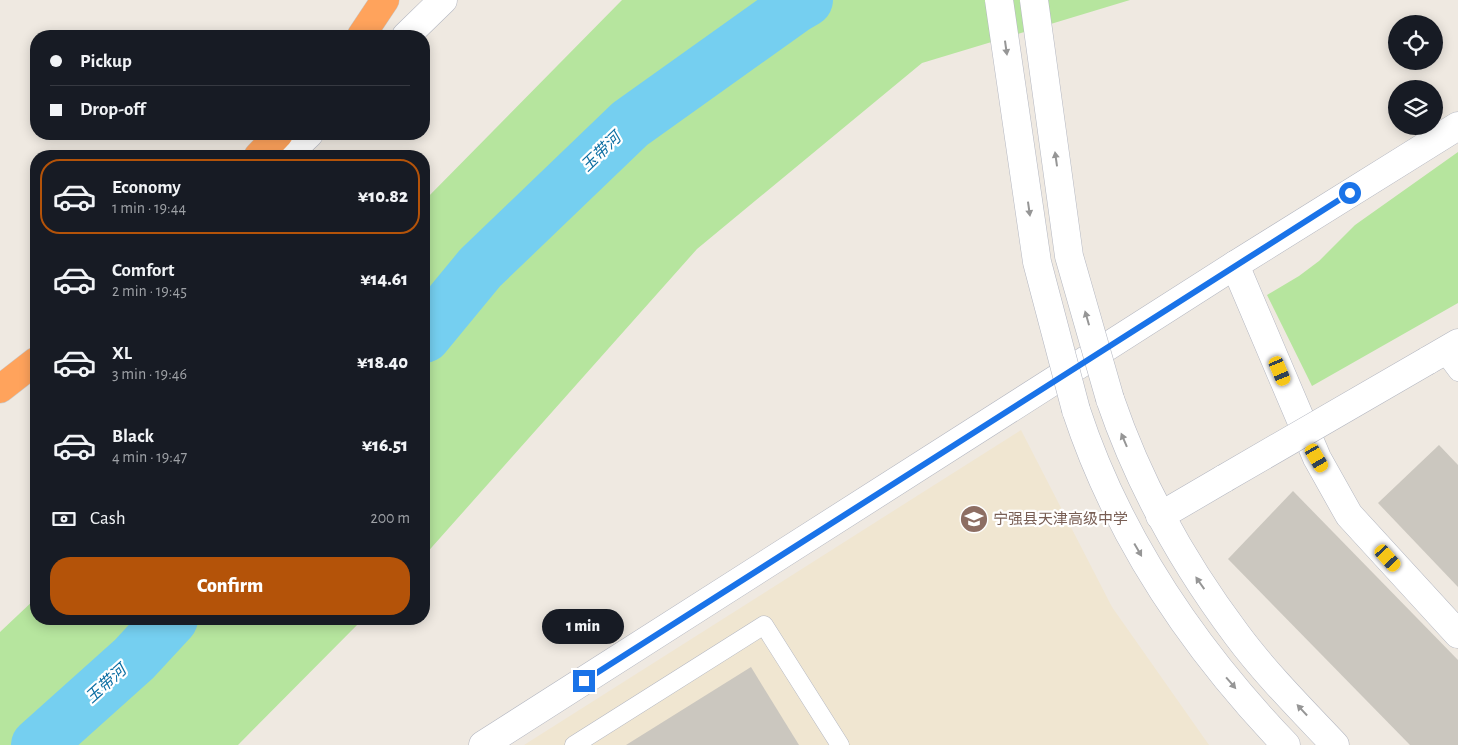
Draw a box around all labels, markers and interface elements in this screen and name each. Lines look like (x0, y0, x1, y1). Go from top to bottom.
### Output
map controls (1388, 15, 1443, 135)
button: locate (1388, 15, 1443, 70)
one-way arrow (1002, 41, 1010, 57)
text: Pickup (80, 52, 132, 71)
button: layers (1388, 80, 1443, 135)
text: Drop-off (80, 100, 145, 119)
water label: 玉带河 (577, 127, 626, 174)
one-way arrow (1051, 151, 1059, 167)
icon: car (52, 174, 97, 219)
text: Economy (112, 178, 181, 197)
route start (1339, 182, 1361, 204)
text: ¥10.82 (358, 187, 408, 206)
text: 1 min · 19:44 (112, 200, 186, 216)
one-way arrow (1025, 201, 1033, 217)
icon: car (52, 257, 97, 302)
text: Comfort (112, 261, 174, 280)
text: ¥14.61 (360, 270, 408, 289)
text: 2 min · 19:45 (112, 283, 187, 299)
one-way arrow (1082, 311, 1090, 326)
icon: car (52, 340, 97, 385)
text: XL (112, 344, 132, 363)
text: ¥18.40 (357, 353, 408, 372)
car (1267, 354, 1292, 388)
text: 3 min · 19:46 (112, 366, 187, 382)
icon: car (52, 423, 97, 468)
text: Black (112, 427, 154, 446)
one-way arrow (1120, 433, 1128, 447)
text: ¥16.51 (362, 436, 408, 455)
car (1303, 441, 1330, 475)
text: 4 min · 19:47 (112, 449, 187, 465)
school or university icon: 宁强县天津高级中学 (959, 504, 989, 534)
icon: cash (50, 505, 78, 533)
text: Cash (90, 509, 126, 528)
text: 200 m (370, 510, 410, 526)
place label: 宁强县天津高级中学 (993, 511, 1128, 527)
car (1372, 542, 1403, 574)
one-way arrow (1134, 544, 1143, 557)
button: Confirm (50, 557, 410, 615)
one-way arrow (1195, 576, 1205, 590)
callout: 1 min (543, 608, 625, 644)
text: 1 min (566, 618, 600, 634)
water label: 玉带河 (82, 659, 131, 706)
route end (573, 670, 595, 692)
one-way arrow (1225, 677, 1237, 689)
one-way arrow (1296, 704, 1308, 716)

